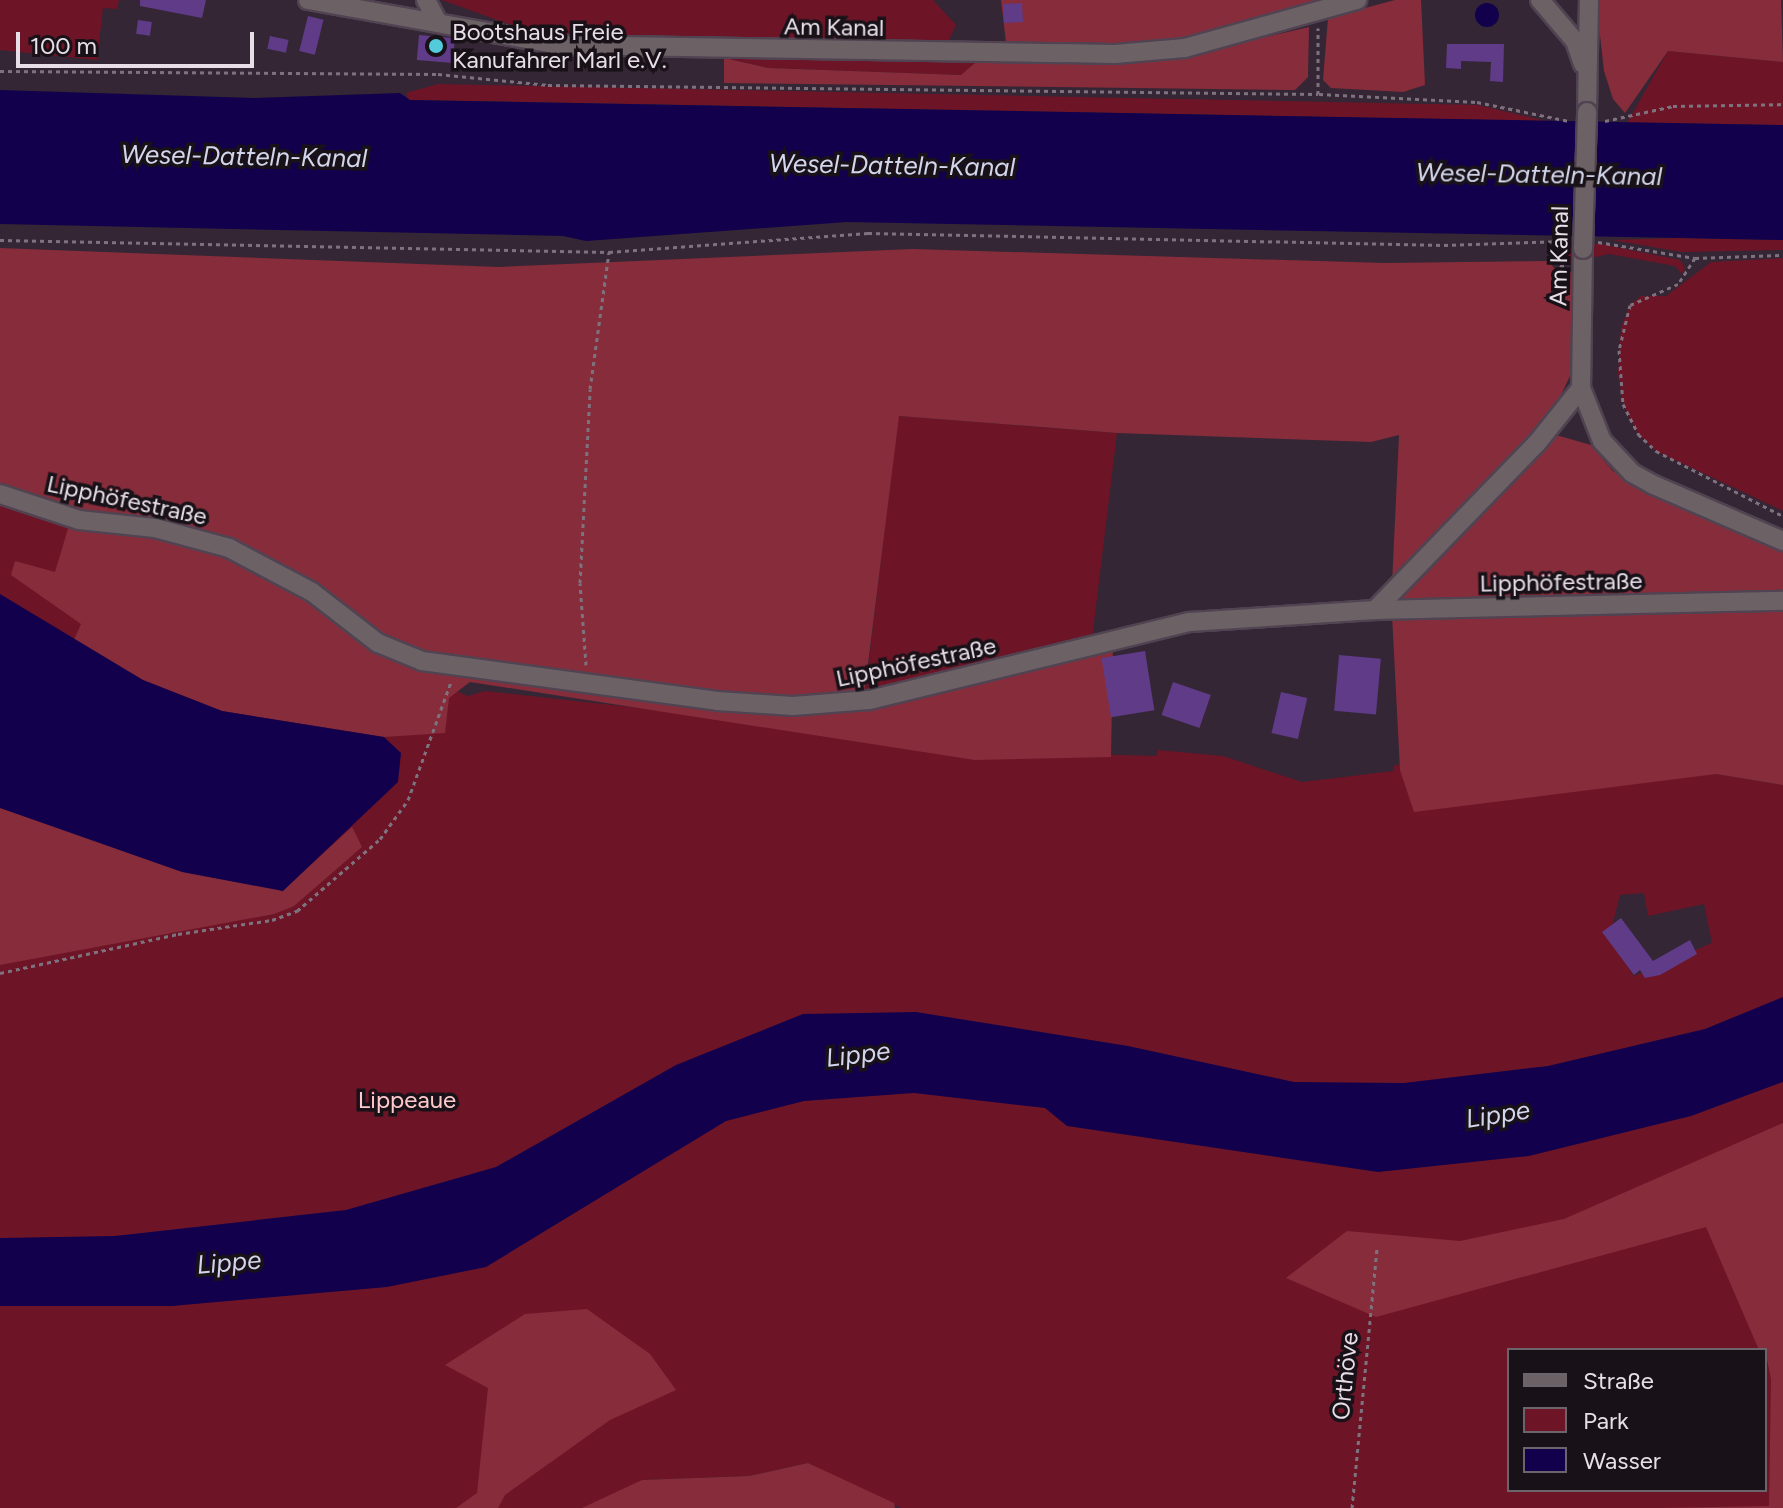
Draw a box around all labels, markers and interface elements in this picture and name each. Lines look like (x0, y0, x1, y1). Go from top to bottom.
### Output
street label: Am Kanal (784, 12, 884, 42)
scale bar (20, 16, 258, 66)
place label: Bootshaus Freie Kanufahrer Marl e.V. (452, 18, 667, 74)
text: 100 m (30, 31, 97, 60)
marker: Bootshaus Freie Kanufahrer Marl e.V. (427, 37, 445, 55)
water label: Wesel-Datteln-Kanal (121, 139, 367, 175)
water label: Wesel-Datteln-Kanal (769, 148, 1015, 184)
water label: Wesel-Datteln-Kanal (1416, 157, 1662, 193)
street label: Am Kanal (1544, 206, 1574, 306)
street label: Lipphöfestraße (44, 469, 210, 531)
street label: Lipphöfestraße (1479, 566, 1643, 598)
street label: Lipphöfestraße (833, 631, 999, 693)
water label: Lippe (824, 1036, 892, 1074)
park label: Lippeaue (358, 1086, 456, 1114)
water label: Lippe (1464, 1095, 1532, 1135)
water label: Lippe (195, 1245, 263, 1281)
street label: Orthöve (1326, 1331, 1364, 1421)
legend (1507, 1348, 1767, 1492)
text: Straße (1583, 1366, 1654, 1395)
text: Park (1583, 1406, 1629, 1435)
text: Wasser (1583, 1446, 1661, 1475)

